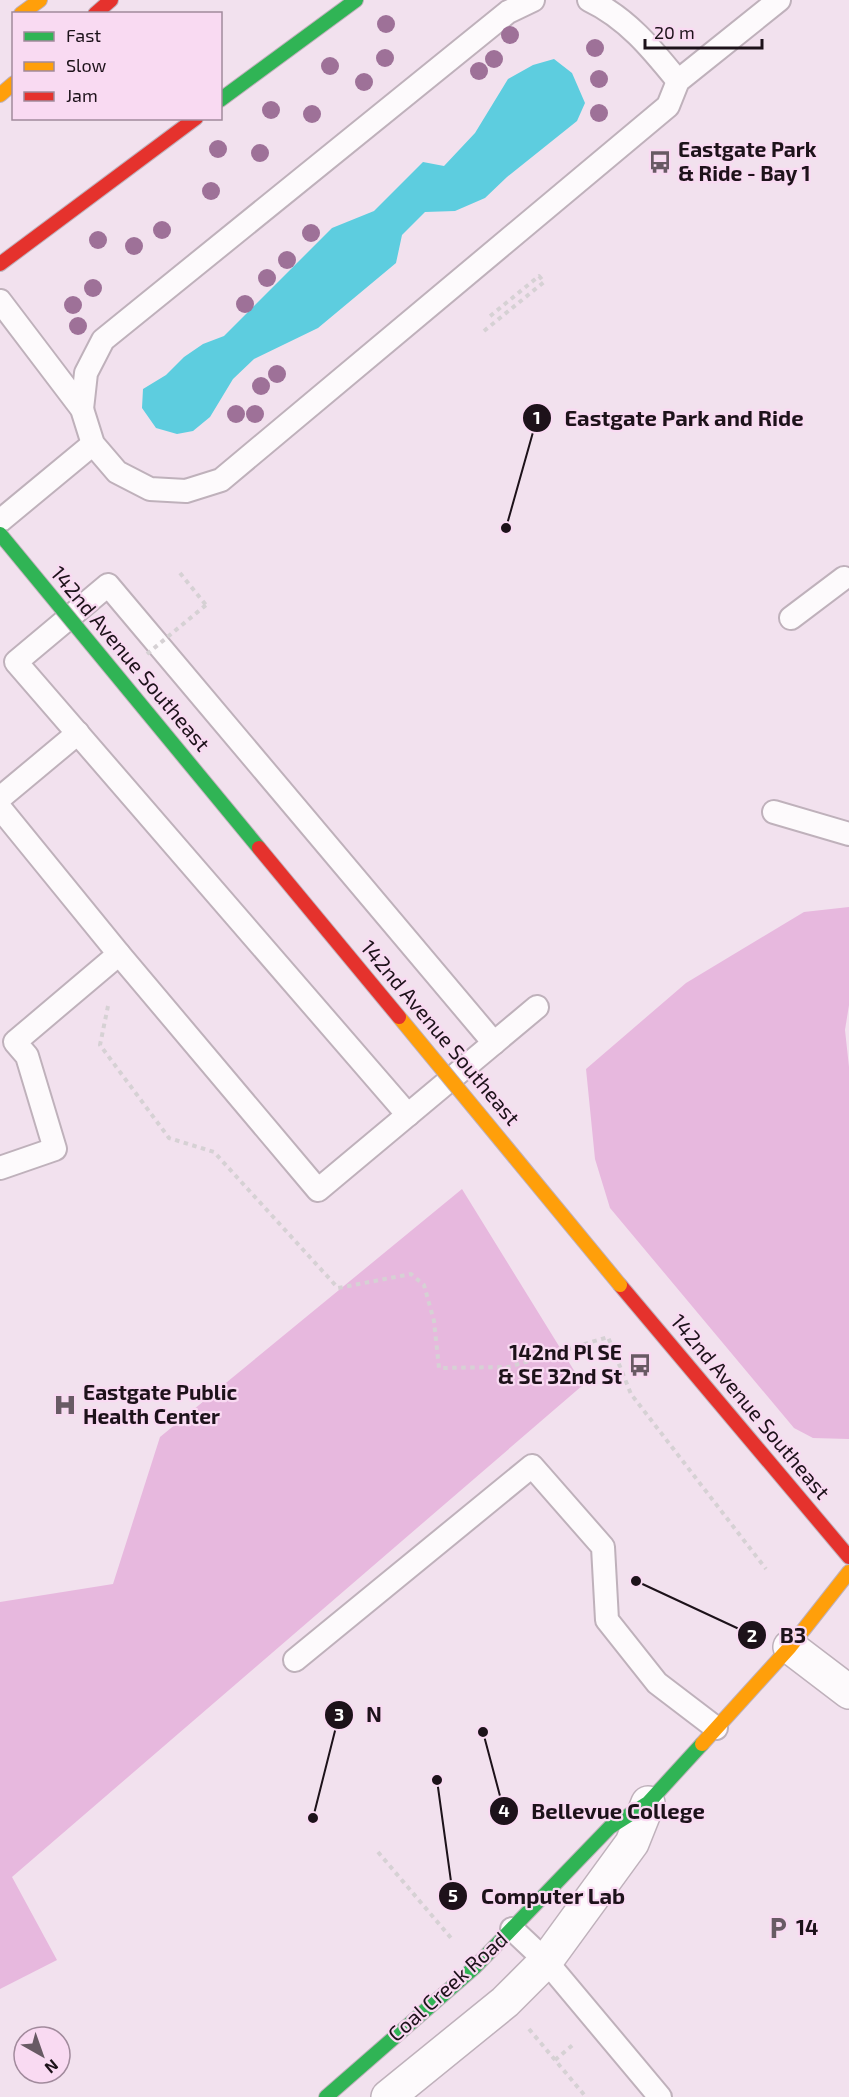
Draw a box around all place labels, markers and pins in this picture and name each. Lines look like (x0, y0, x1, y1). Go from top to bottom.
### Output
place label: Eastgate Park & Ride - Bay 1 (678, 136, 817, 186)
bus stop icon: Eastgate Park & Ride - Bay 1 (647, 149, 673, 175)
callout: Eastgate Park and Ride (522, 398, 815, 438)
place label: 142nd Pl SE & SE 32nd St (498, 1339, 622, 1388)
bus stop icon: 142nd Pl SE & SE 32nd St (627, 1352, 653, 1378)
place label: Eastgate Public Health Center (83, 1379, 238, 1428)
hospital icon: Eastgate Public Health Center (52, 1392, 78, 1418)
callout: B3 (737, 1615, 818, 1655)
callout: N (324, 1695, 394, 1735)
callout: Bellevue College (489, 1791, 717, 1831)
callout: Computer Lab (438, 1876, 637, 1916)
place label: 14 (796, 1914, 818, 1939)
parking icon: 14 (765, 1915, 791, 1941)

